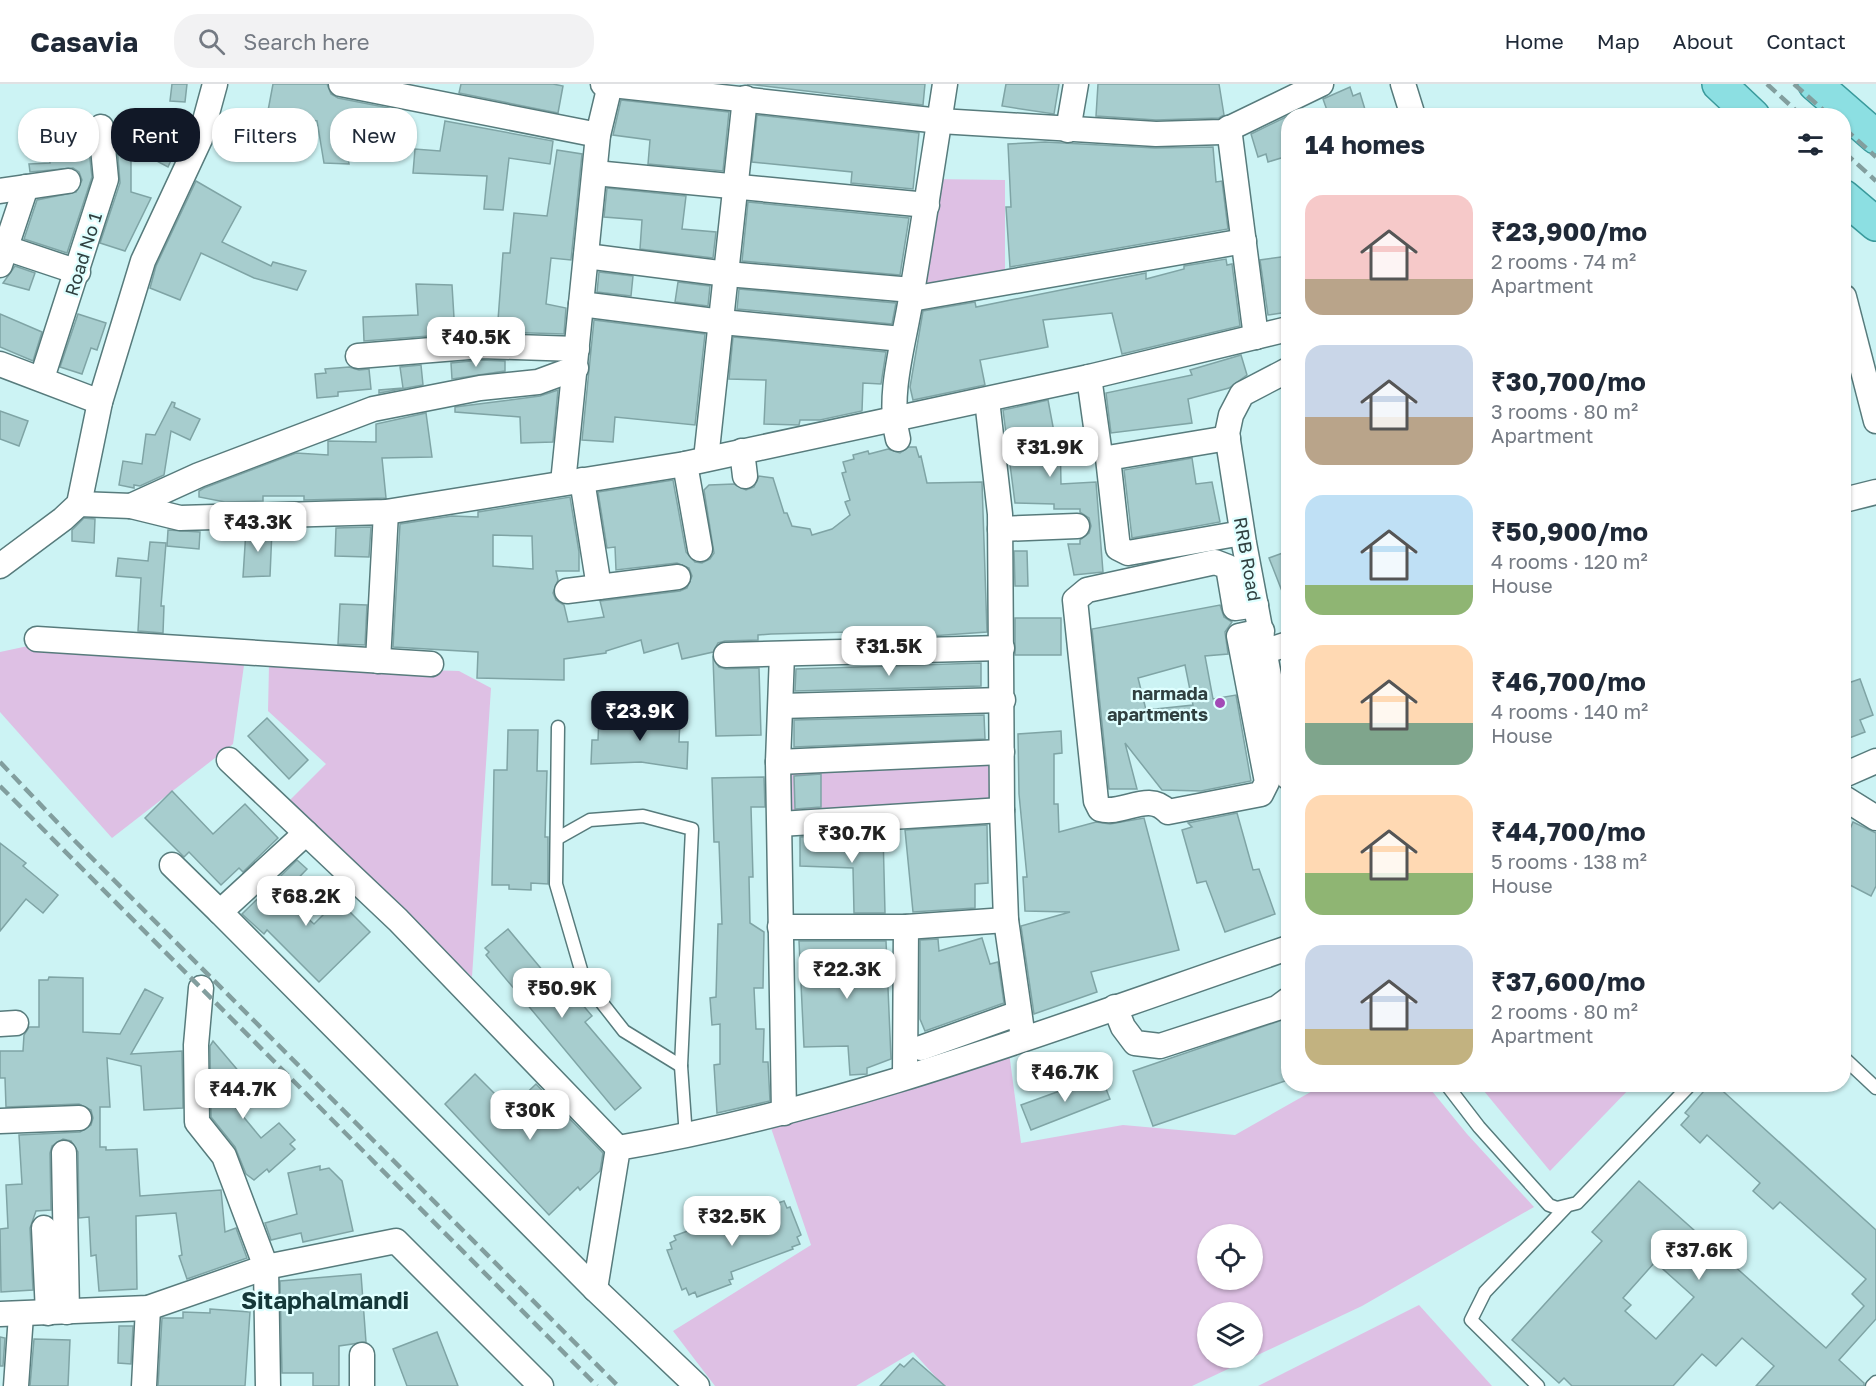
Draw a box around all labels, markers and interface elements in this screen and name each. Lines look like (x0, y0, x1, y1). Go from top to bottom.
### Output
search box (174, 14, 594, 68)
text: Casavia (30, 25, 138, 58)
icon: search (195, 25, 228, 58)
text: Search here (243, 28, 369, 55)
text: Home (1504, 28, 1564, 54)
text: Map (1597, 28, 1640, 54)
text: About (1673, 28, 1733, 54)
text: Contact (1766, 28, 1846, 54)
chip: Buy (18, 108, 99, 162)
chip: Rent (111, 108, 200, 162)
chip: Filters (212, 108, 318, 162)
chip: New (330, 108, 417, 162)
icon: filters (1794, 128, 1827, 161)
text: 14 homes (1305, 129, 1425, 160)
street label: Road No 1 (60, 209, 106, 298)
text: ₹23,900/mo (1491, 216, 1647, 247)
icon: home (1353, 219, 1425, 291)
text: 2 rooms · 74 m² (1491, 249, 1636, 273)
text: Apartment (1491, 273, 1594, 297)
pin: ₹40.5K (427, 317, 525, 368)
text: ₹40.5K (441, 324, 511, 348)
text: ₹30,700/mo (1491, 366, 1646, 397)
icon: home (1353, 369, 1425, 441)
text: 3 rooms · 80 m² (1491, 399, 1638, 423)
text: Apartment (1491, 423, 1594, 447)
pin: ₹31.9K (1001, 427, 1099, 478)
text: ₹31.9K (1016, 434, 1084, 458)
pin: ₹43.3K (209, 502, 307, 553)
text: ₹43.3K (223, 509, 293, 533)
street label: RRB Road (1230, 515, 1266, 603)
text: ₹50,900/mo (1491, 516, 1648, 547)
icon: home (1353, 519, 1425, 591)
text: 4 rooms · 120 m² (1491, 549, 1648, 573)
text: House (1491, 573, 1553, 597)
pin: ₹31.5K (840, 626, 938, 677)
text: ₹31.5K (855, 633, 923, 657)
text: ₹46,700/mo (1491, 666, 1646, 697)
icon: home (1353, 669, 1425, 741)
place label: narmada apartments (1107, 682, 1208, 725)
pin: ₹23.9K (591, 691, 689, 742)
marker: narmada apartments (1213, 696, 1227, 710)
text: ₹23.9K (605, 698, 675, 722)
text: 4 rooms · 140 m² (1491, 699, 1648, 723)
text: House (1491, 723, 1553, 747)
pin: ₹30.7K (803, 813, 901, 864)
text: ₹44,700/mo (1491, 816, 1646, 847)
icon: home (1353, 819, 1425, 891)
text: ₹30.7K (818, 820, 886, 844)
text: 5 rooms · 138 m² (1491, 849, 1647, 873)
text: House (1491, 873, 1553, 897)
pin: ₹68.2K (257, 876, 355, 927)
text: ₹68.2K (271, 883, 341, 907)
pin: ₹22.3K (798, 949, 896, 1000)
text: ₹22.3K (813, 956, 881, 980)
text: ₹37,600/mo (1491, 966, 1645, 997)
pin: ₹50.9K (513, 968, 611, 1019)
icon: home (1353, 969, 1425, 1041)
text: ₹50.9K (527, 975, 597, 999)
text: 2 rooms · 80 m² (1491, 999, 1638, 1023)
text: Apartment (1491, 1023, 1594, 1047)
pin: ₹46.7K (1016, 1052, 1114, 1103)
text: ₹46.7K (1031, 1059, 1099, 1083)
pin: ₹44.7K (194, 1069, 292, 1120)
text: ₹44.7K (209, 1076, 277, 1100)
pin: ₹30K (494, 1090, 566, 1141)
text: ₹30K (504, 1097, 556, 1121)
pin: ₹32.5K (683, 1196, 781, 1247)
text: ₹32.5K (698, 1203, 766, 1227)
map controls (1197, 1224, 1263, 1368)
button: locate (1197, 1224, 1263, 1290)
pin: ₹37.6K (1650, 1230, 1748, 1281)
text: ₹37.6K (1665, 1237, 1733, 1261)
district label: Sitaphalmandi (241, 1285, 409, 1314)
button: layers (1197, 1302, 1263, 1368)

